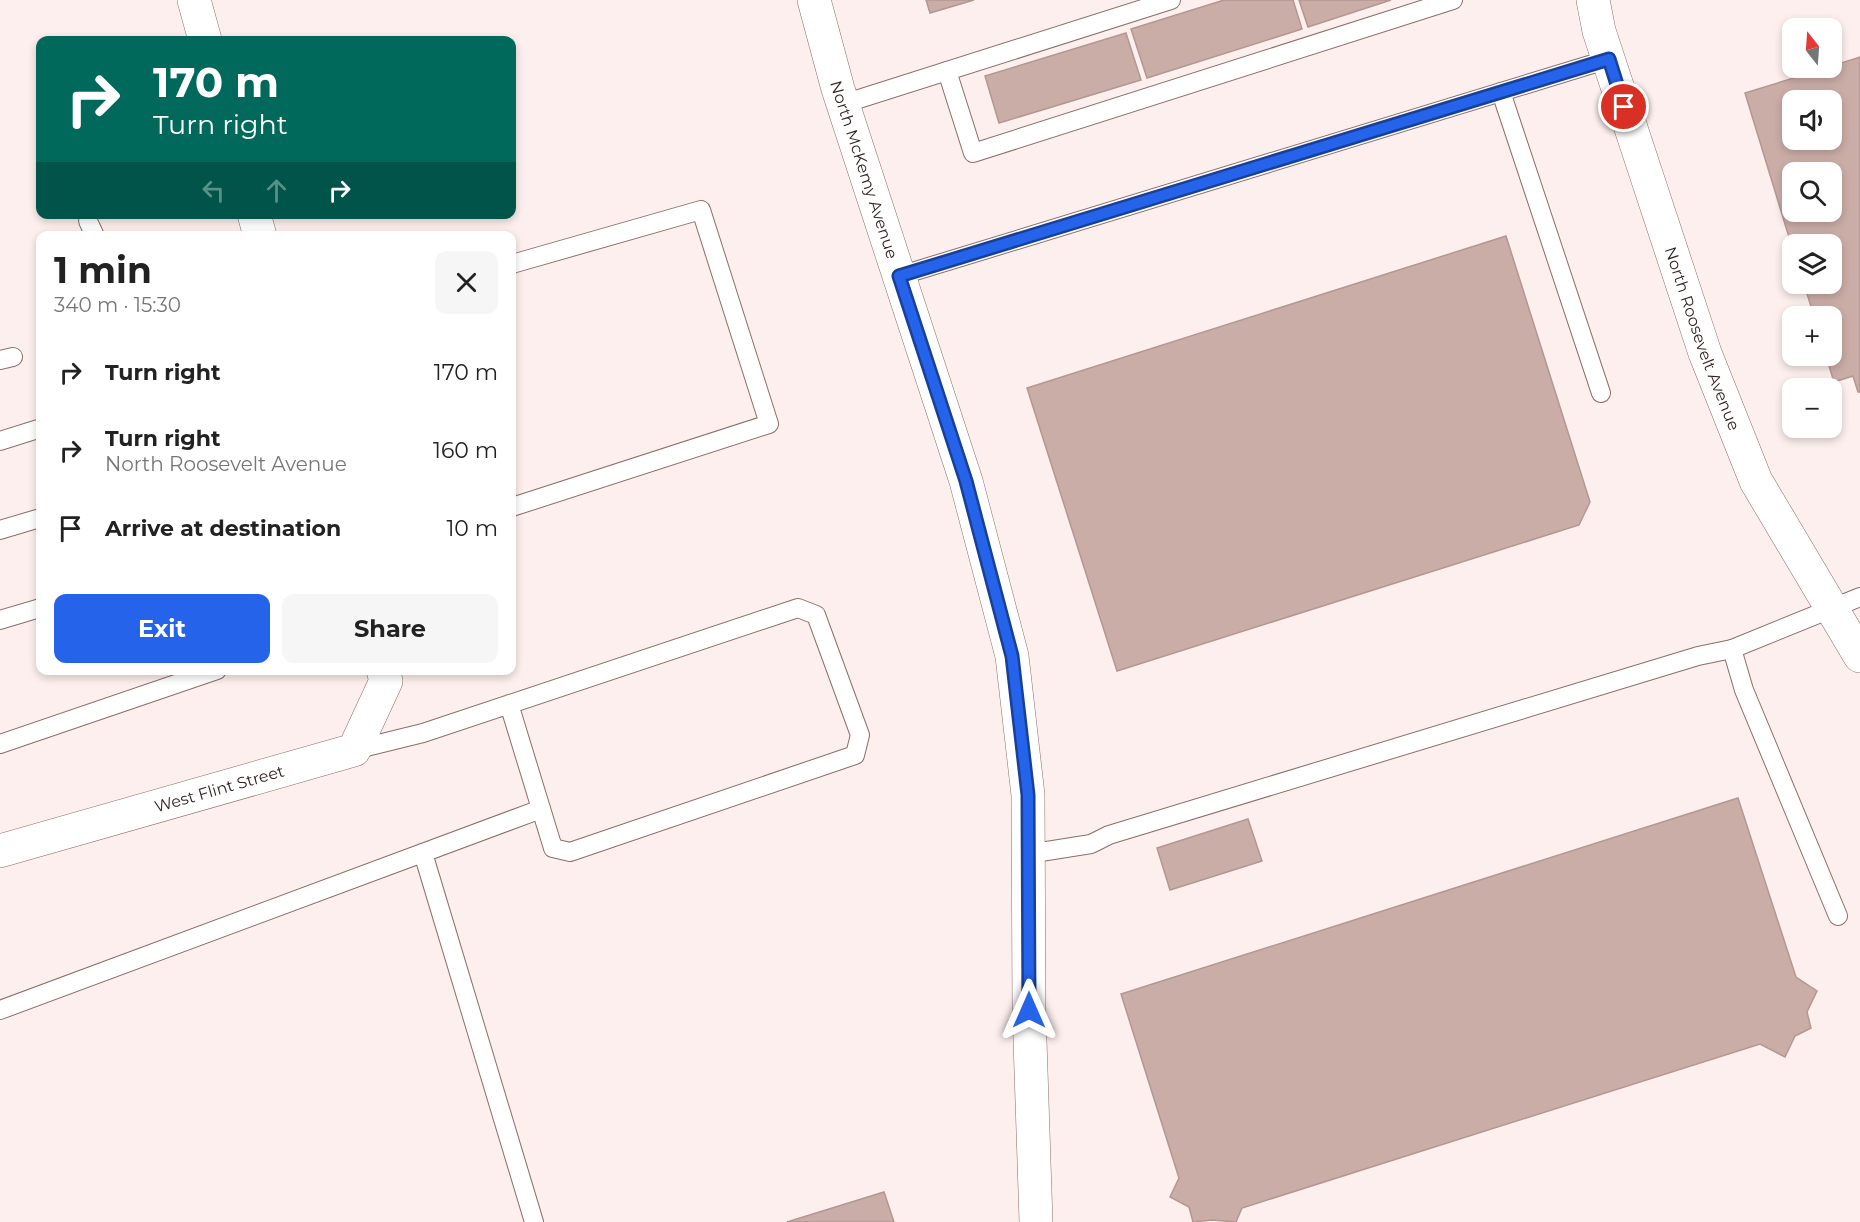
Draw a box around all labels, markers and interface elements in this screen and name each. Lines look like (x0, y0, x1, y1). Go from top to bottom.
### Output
north arrow (1782, 18, 1842, 78)
map controls (1782, 18, 1842, 438)
text: 170 m (153, 56, 279, 108)
icon: right (54, 60, 132, 138)
street label: North McKemy Avenue (827, 79, 902, 261)
pin (1598, 81, 1649, 132)
icon: arrive (1607, 90, 1640, 123)
button: sound (1782, 90, 1842, 150)
text: Turn right (153, 108, 288, 141)
button: search (1782, 162, 1842, 222)
icon: left (197, 174, 230, 207)
icon: ahead (260, 174, 293, 207)
icon: right (323, 174, 356, 207)
button: layers (1782, 234, 1842, 294)
street label: North Roosevelt Avenue (1661, 244, 1744, 433)
text: 1 min (54, 248, 152, 292)
button: close (435, 251, 498, 314)
text: 340 m · 15:30 (54, 293, 181, 317)
button: + (1782, 306, 1842, 366)
icon: right (54, 356, 87, 389)
text: Turn right (105, 359, 220, 386)
text: 170 m (434, 359, 498, 386)
button: − (1782, 378, 1842, 438)
text: Turn right (105, 425, 220, 452)
icon: right (54, 434, 87, 467)
text: 160 m (433, 437, 498, 464)
text: North Roosevelt Avenue (105, 452, 347, 476)
icon: arrive (54, 512, 87, 545)
text: Arrive at destination (105, 515, 341, 542)
text: 10 m (446, 515, 498, 542)
button: Exit (54, 594, 270, 663)
button: Share (282, 594, 498, 663)
street label: West Flint Street (152, 761, 287, 816)
position arrow (997, 978, 1061, 1042)

